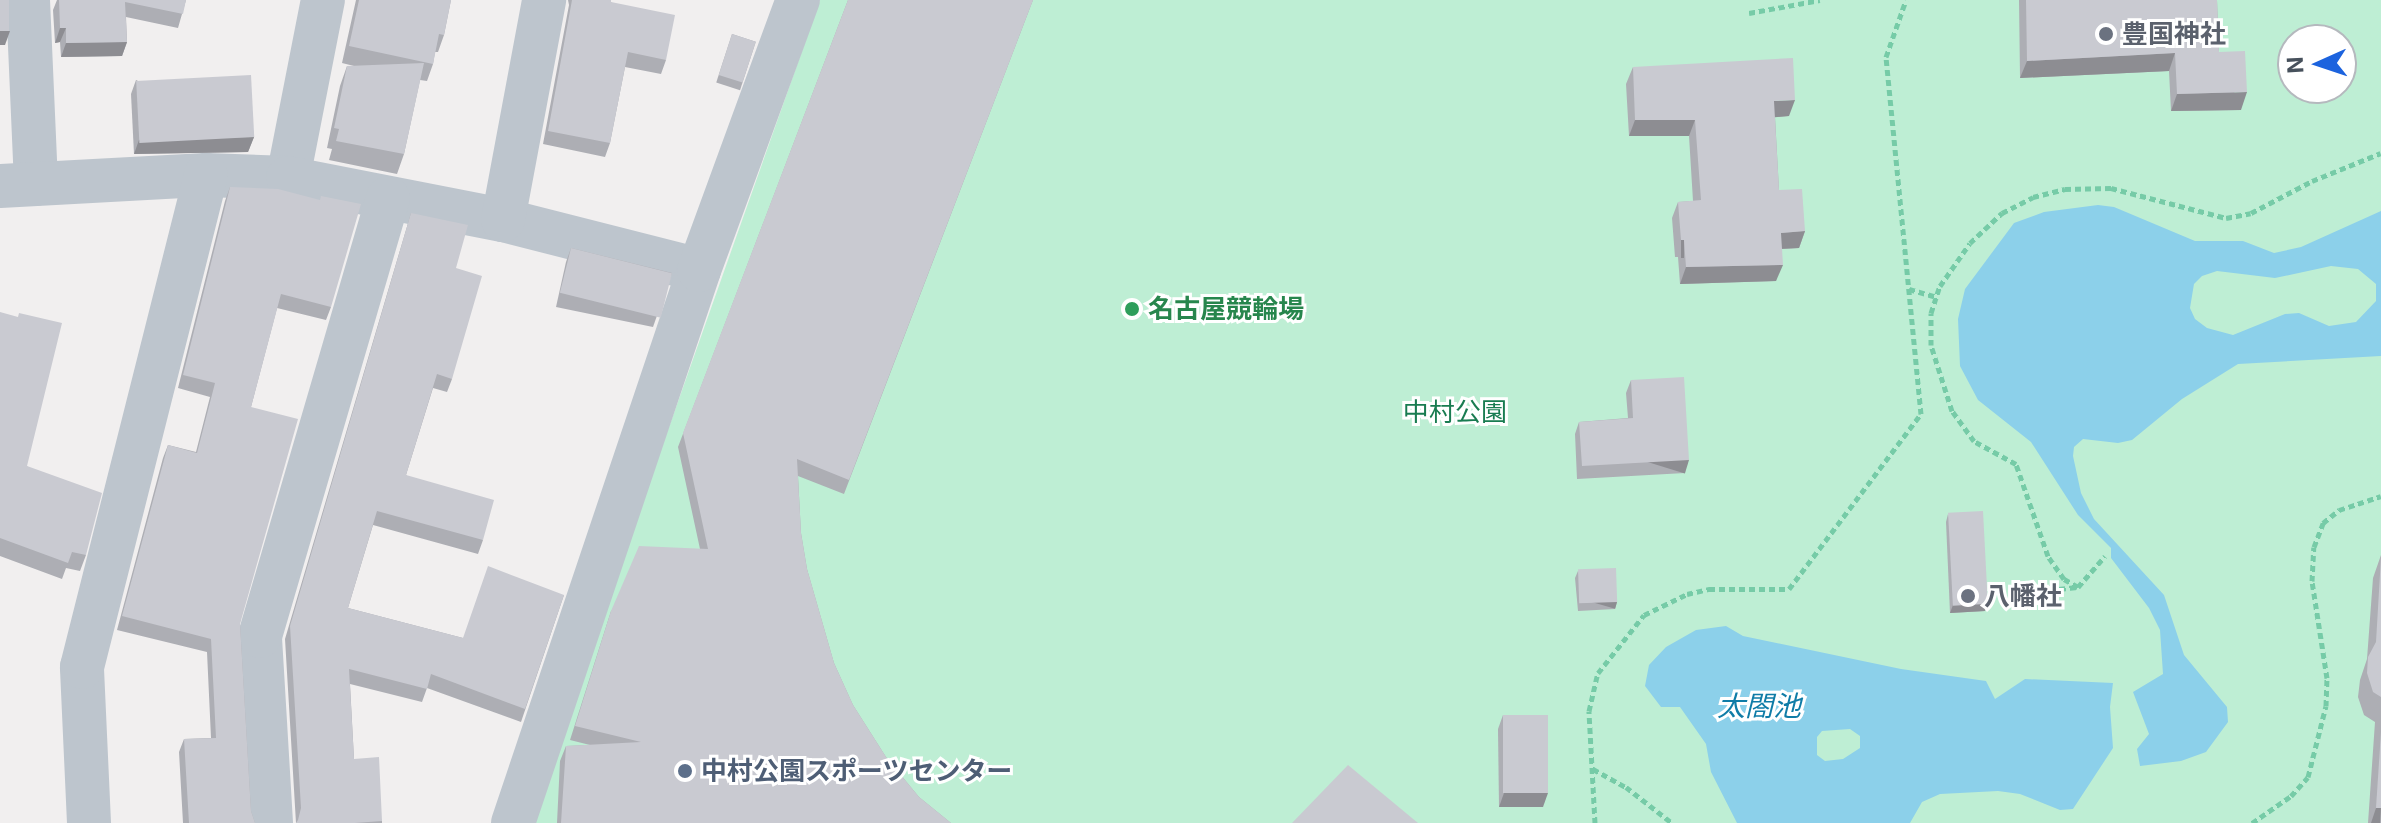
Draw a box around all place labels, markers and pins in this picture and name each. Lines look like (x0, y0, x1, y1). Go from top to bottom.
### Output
place label: 豊国神社 (2122, 18, 2226, 50)
marker: 豊国神社 (2097, 25, 2115, 43)
place label: 名古屋競輪場 (1148, 293, 1304, 325)
marker: 名古屋競輪場 (1123, 300, 1141, 318)
place label: 八幡社 (1984, 580, 2062, 612)
marker: 八幡社 (1959, 587, 1977, 605)
place label: 中村公園スポーツセンター (701, 755, 1013, 787)
marker: 中村公園スポーツセンター (676, 762, 694, 780)

